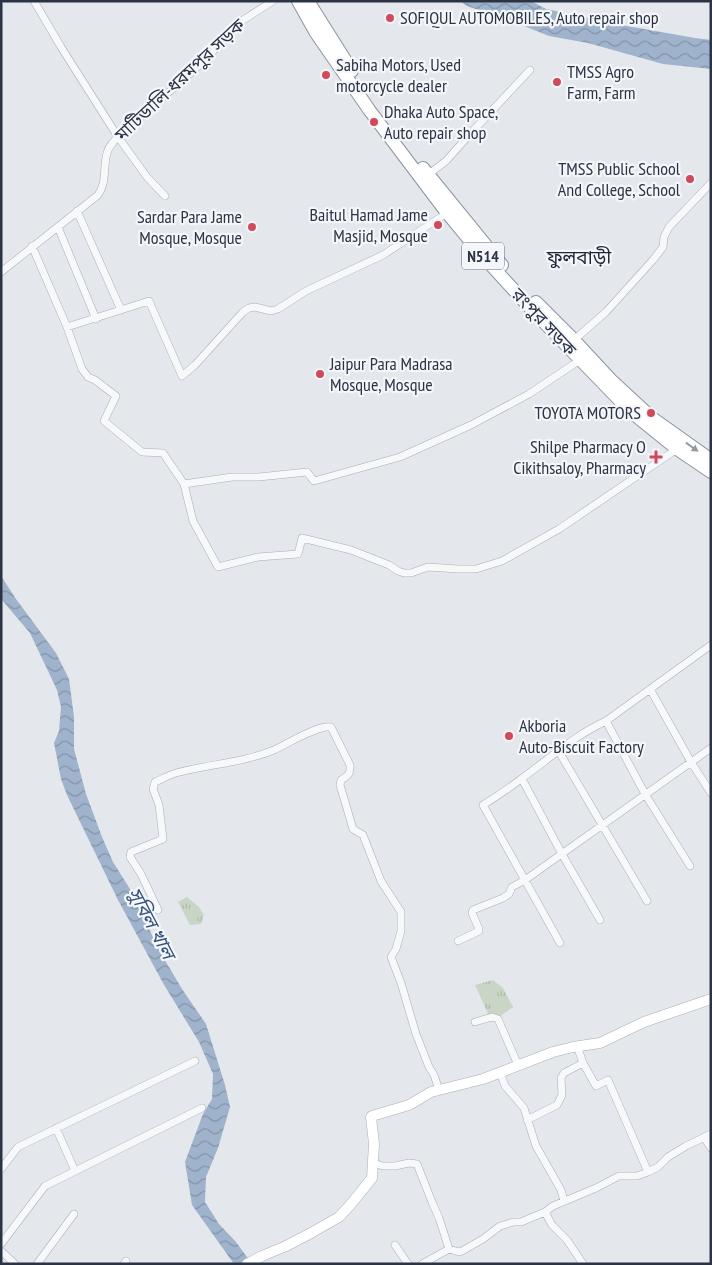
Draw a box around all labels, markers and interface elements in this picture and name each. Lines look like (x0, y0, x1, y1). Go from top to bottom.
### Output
place label: SOFIQUL AUTOMOBILES, Auto repair shop (400, 6, 659, 29)
marker: SOFIQUL AUTOMOBILES, Auto repair shop (384, 12, 396, 24)
street label: মাটিডালি-ধরমপুর সড়ক (109, 13, 250, 147)
place label: Sabiha Motors, Used motorcycle dealer (336, 53, 461, 97)
place label: TMSS Agro Farm, Farm (567, 60, 636, 104)
marker: Sabiha Motors, Used motorcycle dealer (320, 69, 332, 81)
marker: TMSS Agro Farm, Farm (551, 76, 563, 88)
place label: Dhaka Auto Space, Auto repair shop (384, 100, 498, 144)
marker: Dhaka Auto Space, Auto repair shop (368, 116, 380, 128)
place label: TMSS Public School And College, School (558, 157, 681, 201)
marker: TMSS Public School And College, School (684, 173, 696, 185)
place label: Baitul Hamad Jame Masjid, Mosque (310, 203, 428, 247)
place label: Sardar Para Jame Mosque, Mosque (137, 205, 242, 249)
marker: Baitul Hamad Jame Masjid, Mosque (432, 219, 444, 231)
marker: Sardar Para Jame Mosque, Mosque (246, 221, 258, 233)
road number: N514 (462, 242, 504, 270)
district label: ফুলবাড়ী (546, 245, 612, 269)
street label: রংপুর সড়ক (506, 282, 582, 361)
place label: Jaipur Para Madrasa Mosque, Mosque (329, 352, 453, 396)
marker: Jaipur Para Madrasa Mosque, Mosque (314, 368, 326, 380)
place label: TOYOTA MOTORS (534, 401, 641, 424)
marker: TOYOTA MOTORS (645, 407, 657, 419)
place label: Shilpe Pharmacy O Cikithsaloy, Pharmacy (513, 435, 646, 479)
one-way arrow (685, 442, 699, 452)
marker: Shilpe Pharmacy O Cikithsaloy, Pharmacy (650, 451, 662, 463)
place label: Akboria Auto-Biscuit Factory (519, 714, 644, 758)
marker: Akboria Auto-Biscuit Factory (503, 730, 515, 742)
water label: সুবিল খাল (123, 883, 183, 967)

